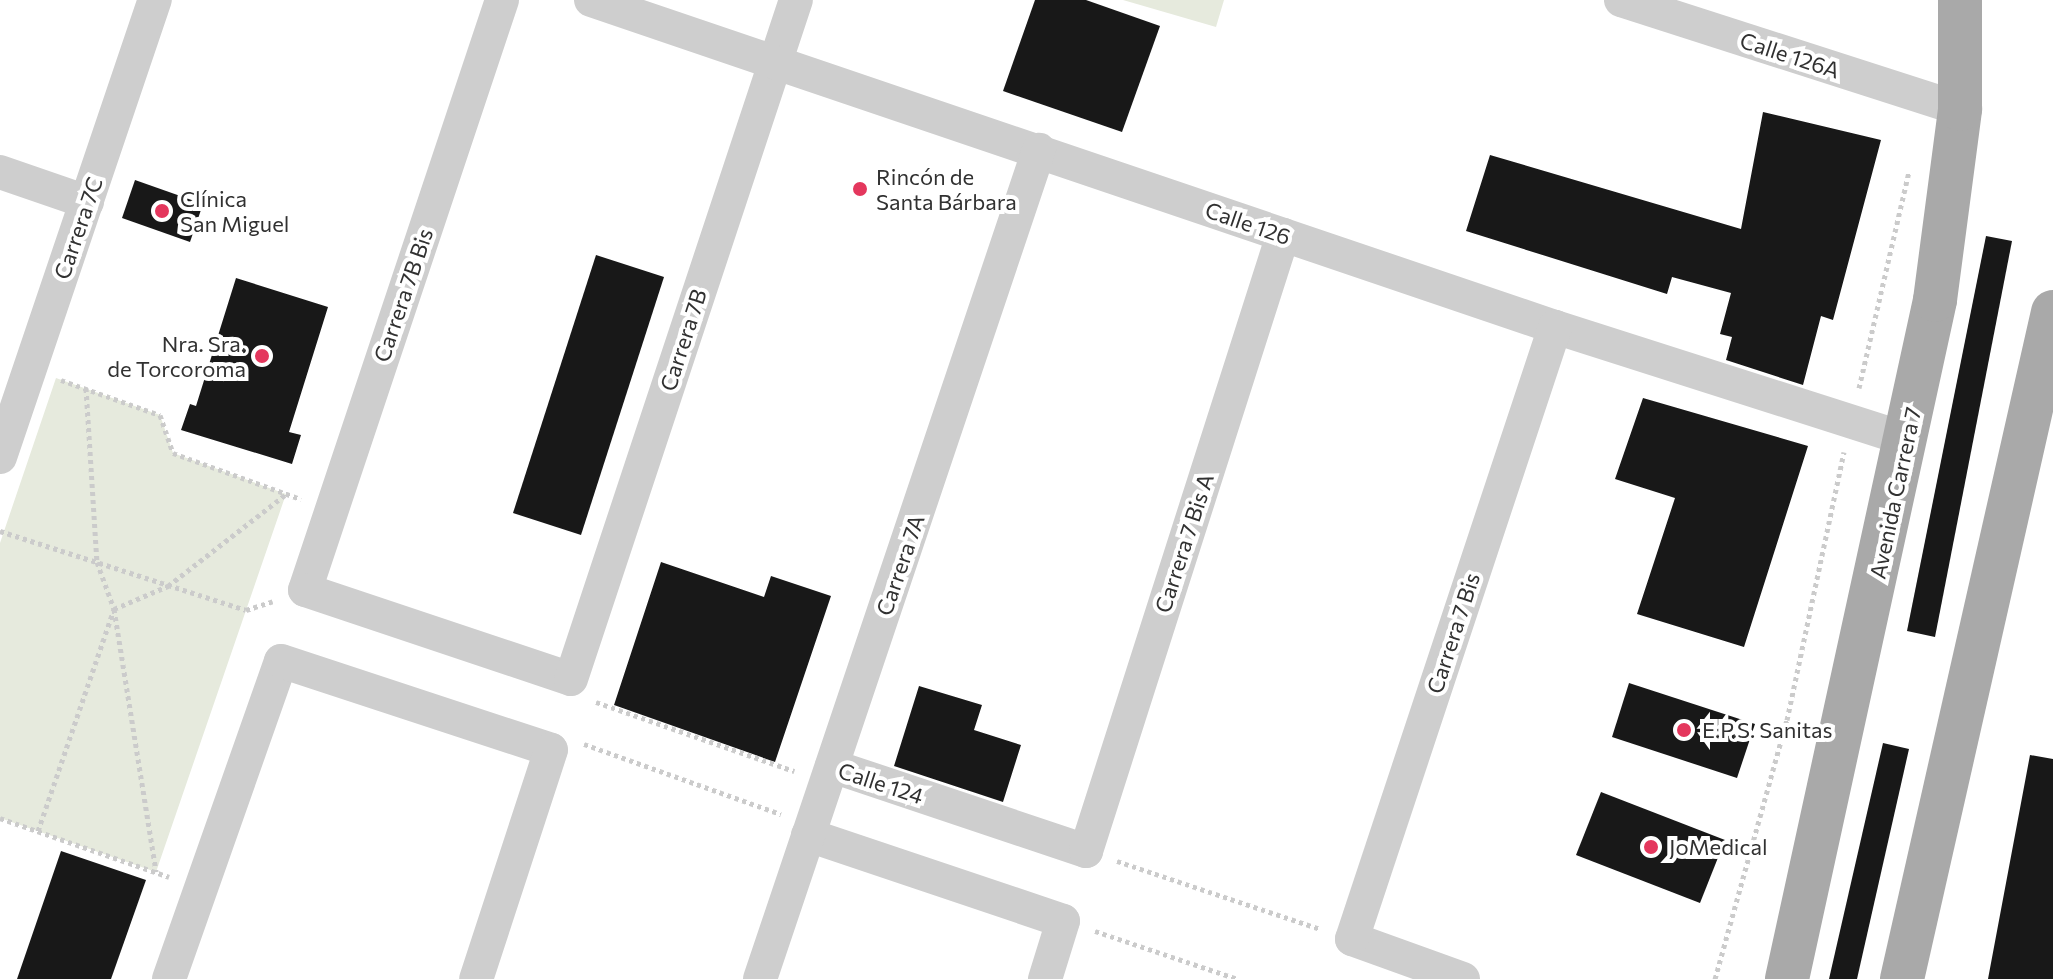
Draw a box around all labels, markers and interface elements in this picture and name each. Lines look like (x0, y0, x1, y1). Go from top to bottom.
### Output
street label: Calle 126A (1737, 27, 1843, 83)
place label: Rincón de Santa Bárbara (876, 163, 1017, 214)
street label: Carrera 7C (48, 173, 108, 283)
marker: Rincón de Santa Bárbara (851, 180, 869, 198)
place label: Clínica San Miguel (180, 185, 289, 236)
street label: Calle 126 (1202, 196, 1294, 250)
marker: Clínica San Miguel (151, 200, 173, 222)
street label: Carrera 7B Bis (368, 225, 438, 365)
street label: Carrera 7B (654, 286, 712, 394)
place label: Nra. Sra. de Torcoroma (107, 330, 246, 382)
marker: Nra. Sra. de Torcoroma (253, 347, 271, 365)
street label: Avenida Carrera 7 (1864, 405, 1926, 581)
street label: Carrera 7 Bis A (1149, 470, 1219, 616)
street label: Carrera 7A (870, 511, 930, 619)
street label: Carrera 7 Bis (1421, 569, 1485, 697)
place label: E.P.S. Sanitas (1702, 717, 1833, 743)
marker: E.P.S. Sanitas (1673, 719, 1695, 741)
street label: Calle 124 (835, 757, 927, 809)
place label: JoMedical (1669, 834, 1767, 860)
marker: JoMedical (1640, 836, 1662, 858)

